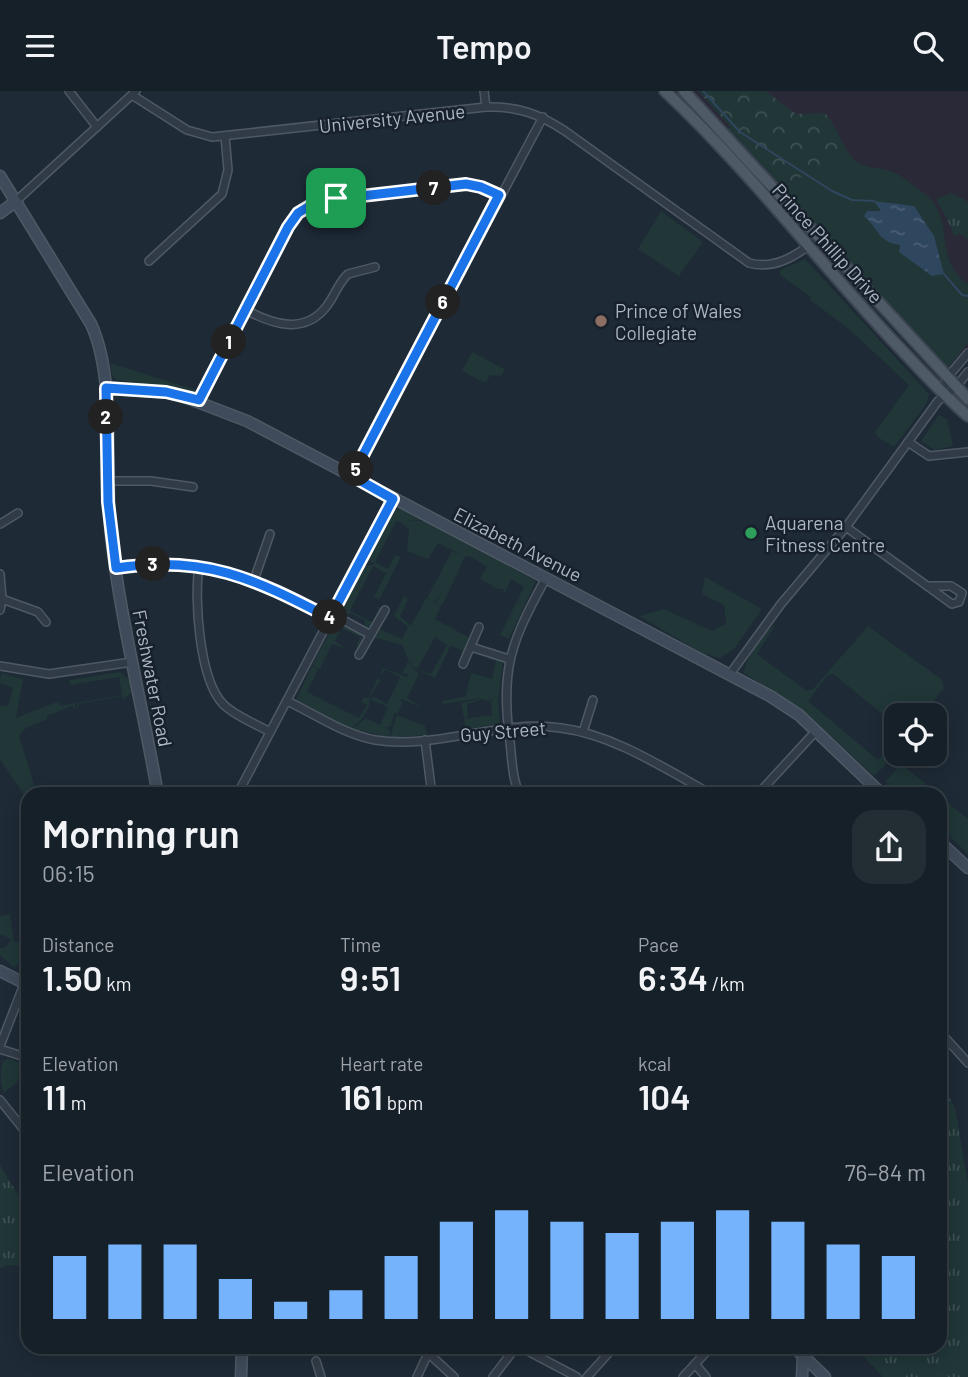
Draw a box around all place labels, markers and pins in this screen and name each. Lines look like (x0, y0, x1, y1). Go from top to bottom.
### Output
pin (306, 168, 366, 228)
pin: 7 (416, 171, 452, 205)
pin: 6 (426, 285, 460, 319)
place label: Prince of Wales Collegiate (615, 299, 742, 344)
marker: Prince of Wales Collegiate (593, 313, 609, 329)
pin: 1 (212, 324, 246, 359)
pin: 2 (88, 399, 124, 435)
pin: 5 (338, 451, 374, 487)
place label: Aquarena Fitness Centre (765, 511, 885, 556)
marker: Aquarena Fitness Centre (743, 525, 759, 541)
pin: 3 (136, 547, 170, 581)
pin: 4 (312, 599, 348, 635)

